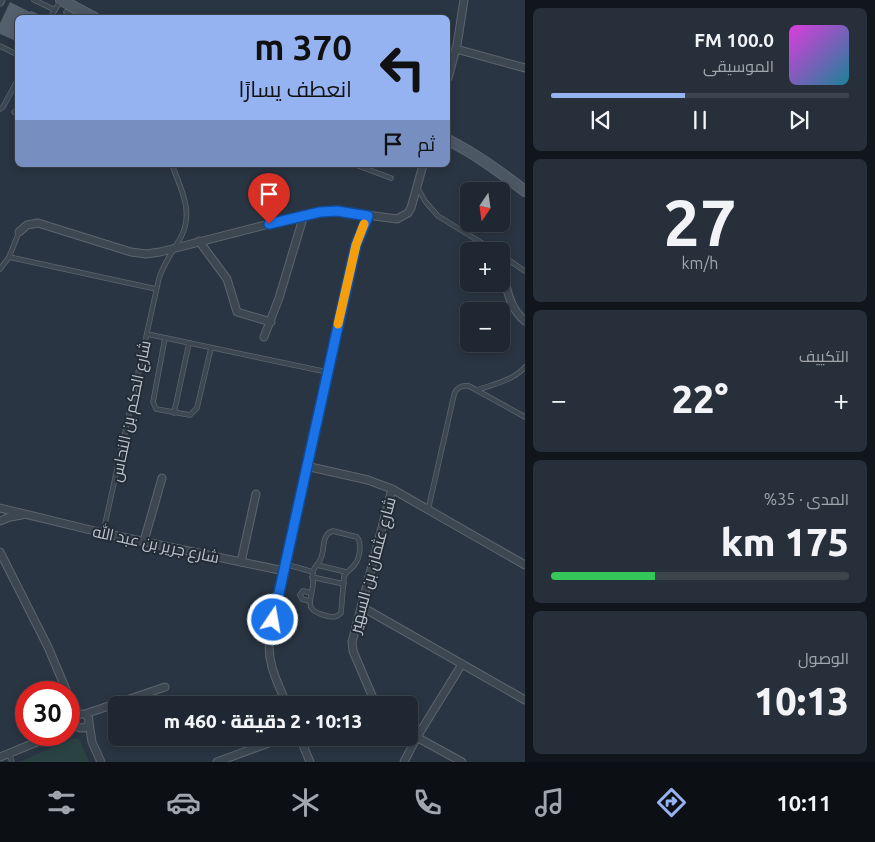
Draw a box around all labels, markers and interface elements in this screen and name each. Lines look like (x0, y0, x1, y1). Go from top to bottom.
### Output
text: 370 m (254, 27, 352, 67)
text: 100.0 FM (694, 29, 774, 51)
icon: left (370, 35, 435, 100)
text: الموسيقى (703, 57, 774, 75)
text: انعطف يسارًا (239, 76, 352, 101)
icon: previous (587, 106, 615, 134)
icon: pause (686, 106, 714, 134)
icon: next (785, 106, 813, 134)
icon: arrive (379, 130, 407, 158)
text: ثم (417, 133, 435, 155)
pin (248, 173, 290, 224)
icon: arrive (255, 180, 283, 208)
north arrow (460, 182, 510, 232)
map controls (460, 182, 510, 352)
text: 27 (663, 185, 737, 258)
button: + (460, 242, 510, 292)
text: km/h (682, 254, 718, 272)
button: − (460, 302, 510, 352)
street label: شارع الحكم بن النحاس (106, 339, 157, 484)
text: التكييف (799, 347, 849, 365)
text: 22° (672, 378, 728, 420)
text: − (551, 384, 567, 415)
text: + (833, 384, 849, 415)
text: المدى · 35% (764, 490, 849, 508)
street label: شارع عثمان بن السهير (345, 495, 402, 637)
street label: شارع جرير بن عبد الله (90, 521, 221, 569)
text: 175 km (721, 521, 849, 563)
position arrow (246, 593, 298, 645)
text: الوصول (798, 649, 849, 667)
text: 10:13 (754, 680, 849, 722)
speed limit sign: 30 (15, 681, 80, 746)
text: 10:13 · 2 دقيقة · 460 m (164, 710, 362, 732)
icon: filters (44, 785, 79, 820)
icon: car (166, 785, 201, 820)
icon: climate (288, 785, 323, 820)
icon: phone (410, 785, 445, 820)
icon: music (532, 785, 567, 820)
icon: directions (654, 785, 689, 820)
text: 10:11 (776, 790, 831, 815)

